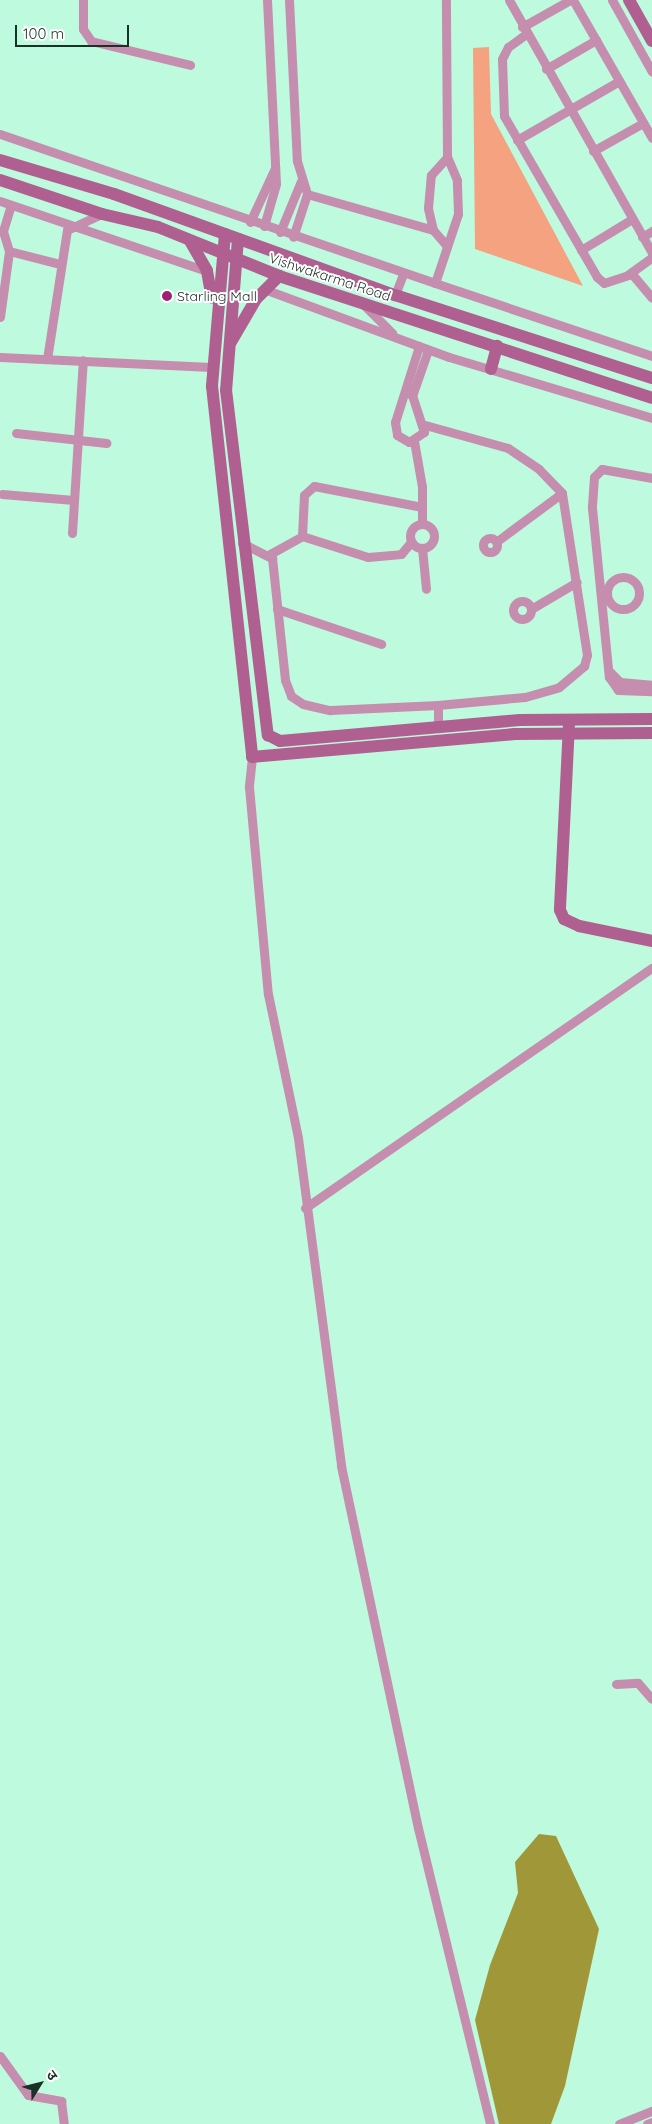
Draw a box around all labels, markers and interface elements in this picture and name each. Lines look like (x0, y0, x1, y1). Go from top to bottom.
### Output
scale bar (18, 15, 131, 47)
text: 100 m (23, 24, 64, 43)
street label: Vishwakarma Road (267, 249, 393, 305)
place label: Starling Mall (177, 288, 257, 304)
marker: Starling Mall (161, 290, 173, 302)
north arrow (15, 2059, 65, 2109)
text: उ (42, 2067, 62, 2084)

